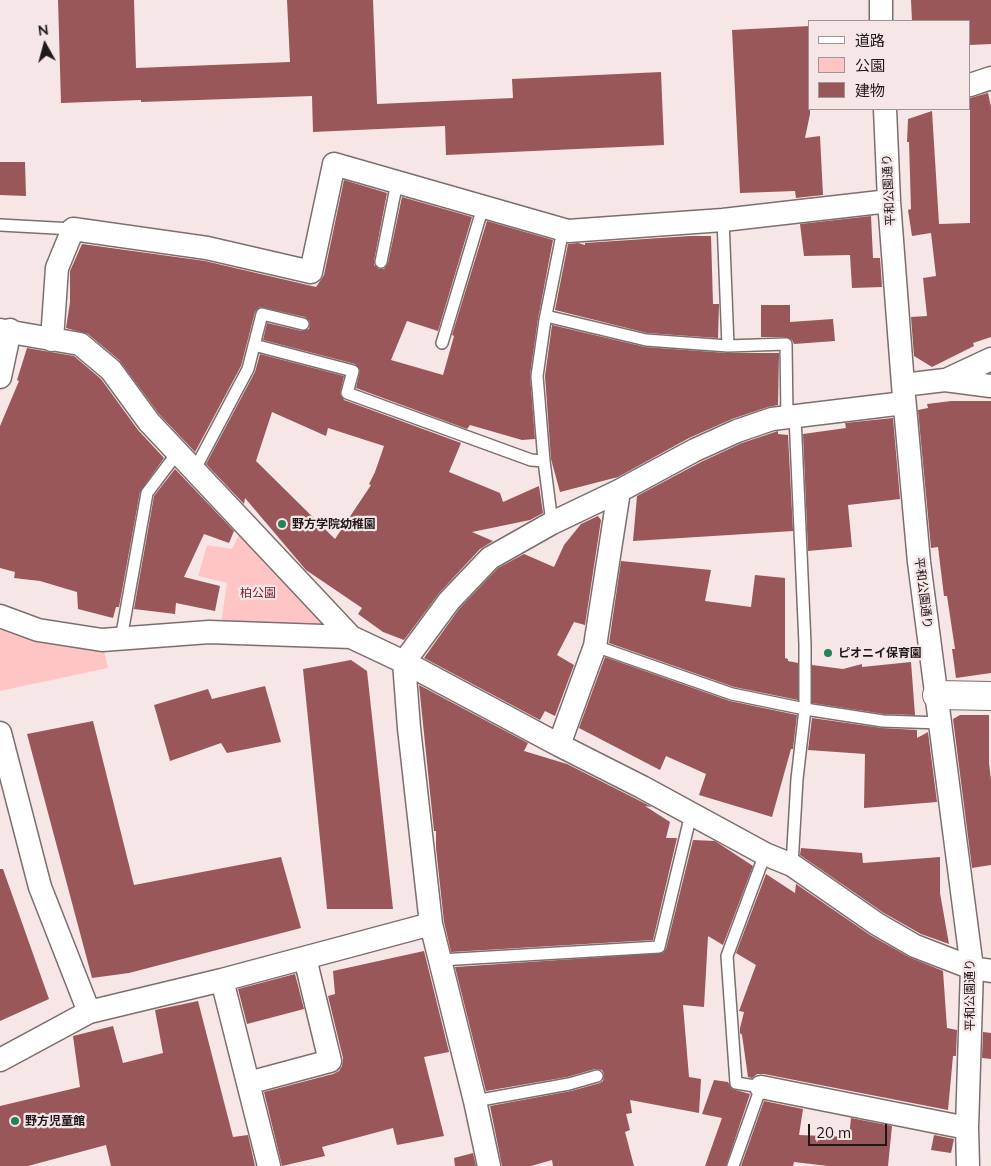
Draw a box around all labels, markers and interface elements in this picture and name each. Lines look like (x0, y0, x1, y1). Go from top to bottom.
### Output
north arrow (20, 20, 70, 70)
legend (808, 20, 971, 110)
text: N (37, 21, 50, 40)
text: 道路 (855, 31, 885, 50)
text: 公園 (855, 56, 885, 75)
text: 建物 (855, 81, 885, 100)
street label: 平和公園通り (880, 154, 898, 226)
place label: 野方学院幼稚園 (292, 517, 376, 531)
marker: 野方学院幼稚園 (276, 518, 288, 530)
street label: 平和公園通り (911, 556, 935, 630)
park label: 柏公園 (240, 586, 276, 600)
place label: ピオニイ保育園 (838, 646, 922, 660)
marker: ピオニイ保育園 (822, 647, 834, 659)
street label: 平和公園通り (963, 959, 977, 1031)
place label: 野方児童館 (25, 1114, 85, 1128)
scale bar (811, 1114, 890, 1146)
marker: 野方児童館 (9, 1115, 21, 1127)
text: 20 m (816, 1123, 851, 1142)

